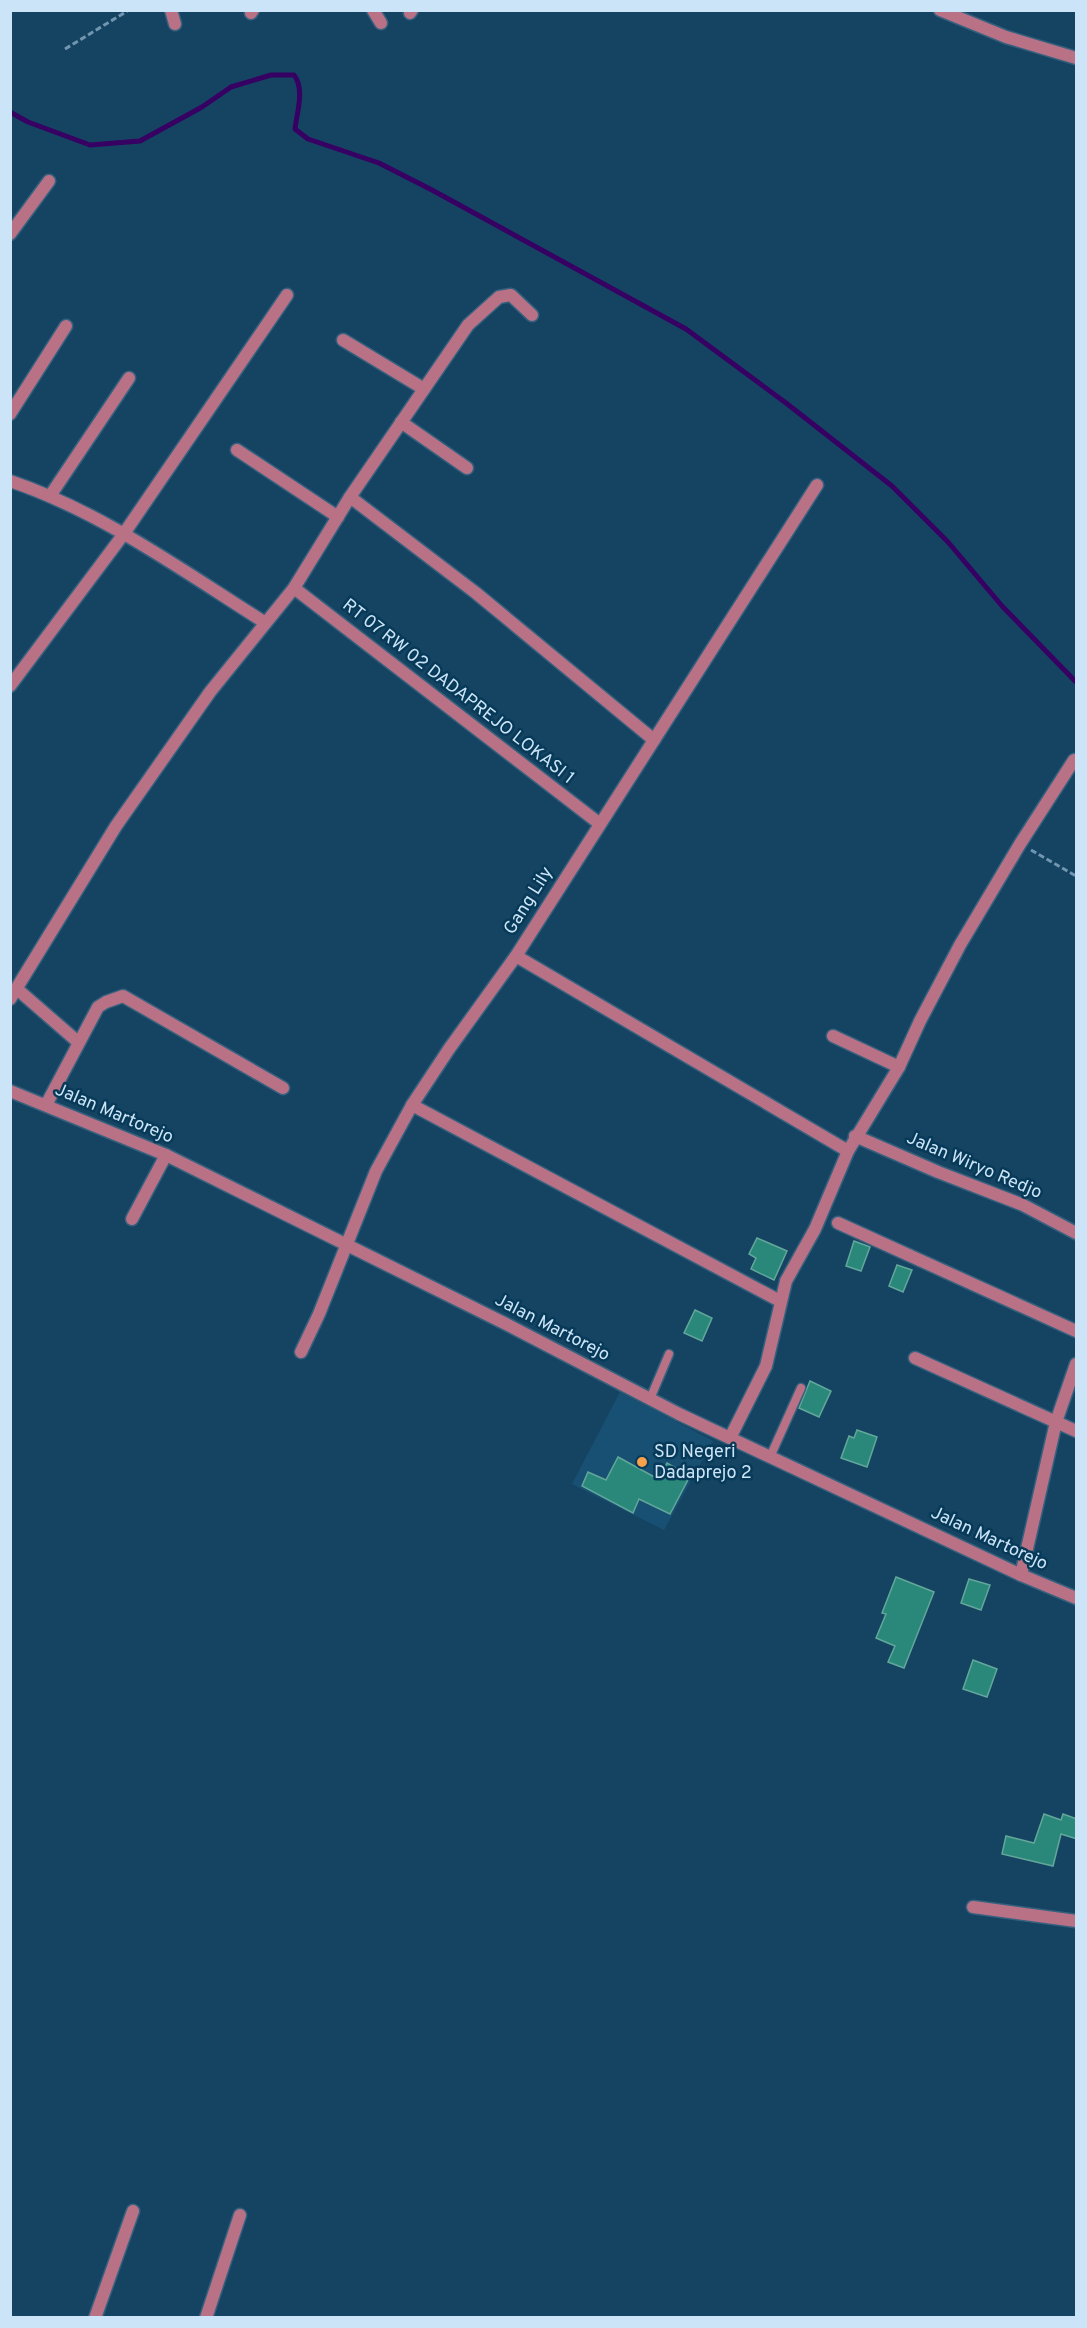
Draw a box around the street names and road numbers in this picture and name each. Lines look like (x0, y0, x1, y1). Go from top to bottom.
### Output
street label: RT 07 RW 02 DADAPREJO LOKASI 1 (337, 594, 579, 790)
street label: Gang Lily (499, 863, 559, 939)
street label: Jalan Martorejo (51, 1079, 177, 1149)
street label: Jalan Wiryo Redjo (903, 1127, 1045, 1205)
street label: Jalan Martorejo (490, 1289, 614, 1367)
street label: Jalan Martorejo (927, 1502, 1051, 1576)

